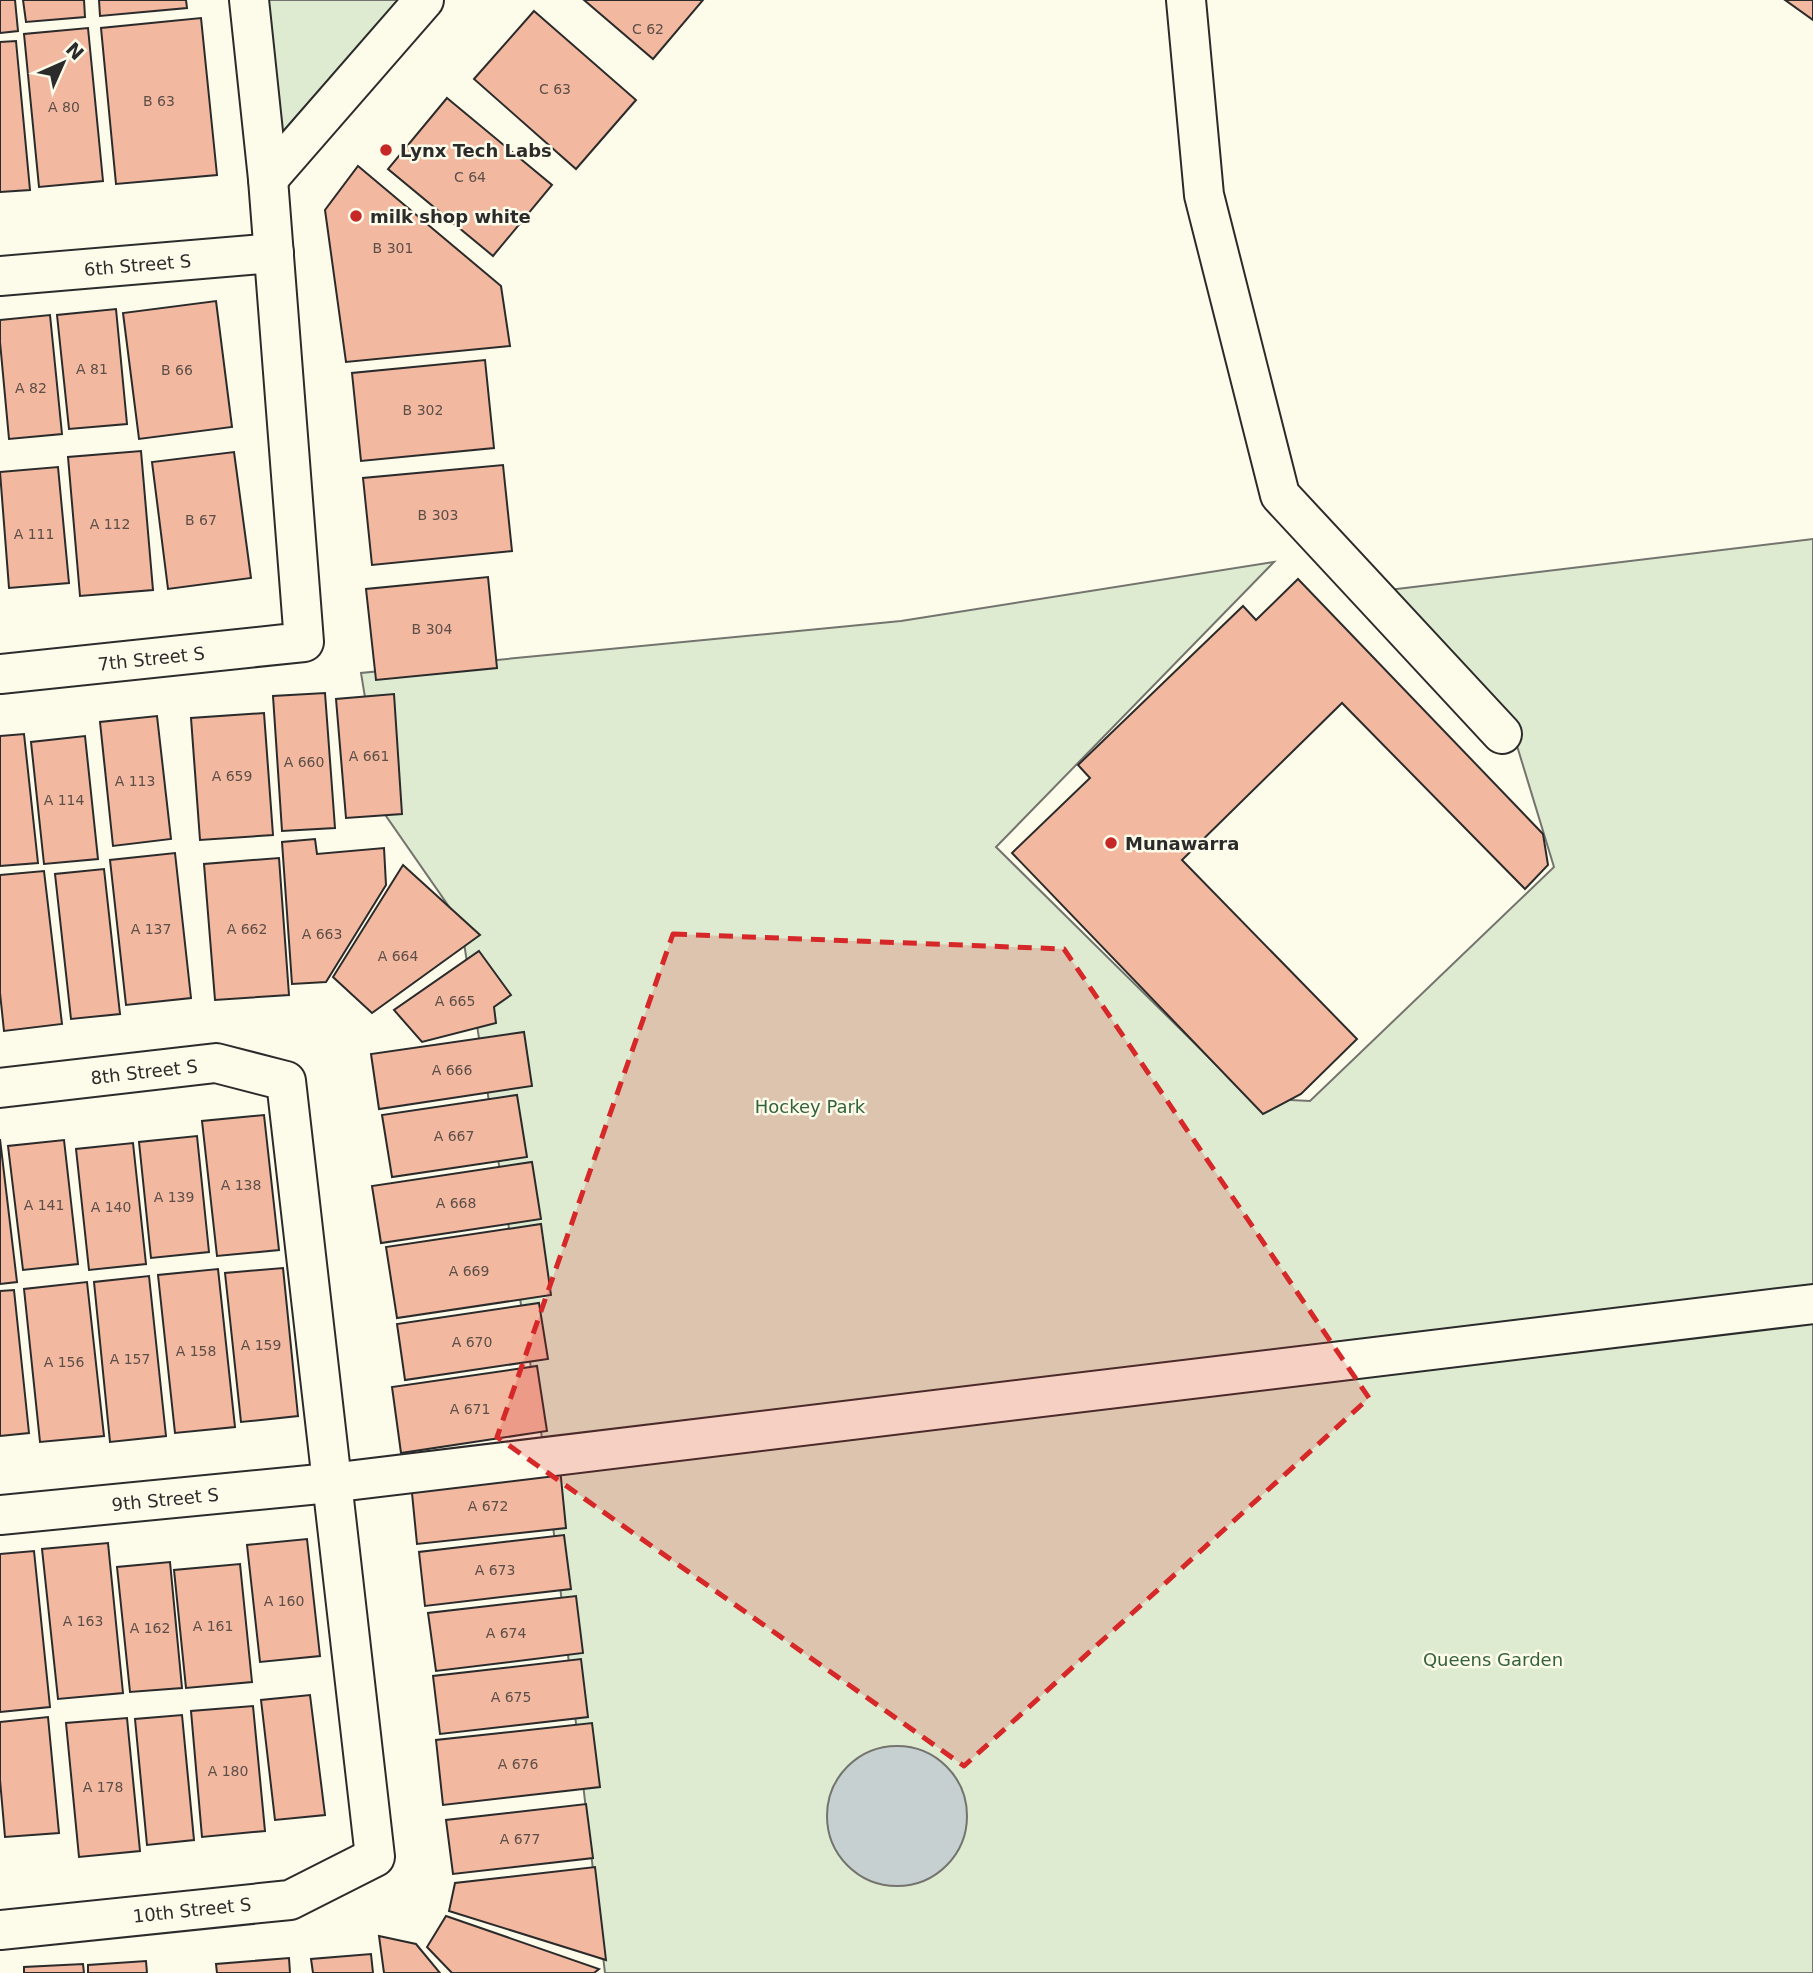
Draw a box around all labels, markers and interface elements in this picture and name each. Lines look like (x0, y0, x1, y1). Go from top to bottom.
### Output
house number: C 62 (632, 21, 664, 37)
north arrow (28, 28, 98, 98)
text: N (62, 38, 88, 64)
house number: C 63 (539, 81, 571, 97)
house number: B 63 (143, 93, 175, 109)
house number: A 80 (48, 99, 80, 115)
place label: Lynx Tech Labs (400, 140, 552, 161)
marker: Lynx Tech Labs (378, 142, 394, 158)
house number: C 64 (454, 169, 486, 185)
place label: milk shop white (370, 206, 531, 227)
marker: milk shop white (348, 208, 364, 224)
house number: B 301 (373, 240, 413, 256)
street label: 6th Street S (83, 249, 192, 279)
house number: A 81 (76, 361, 108, 377)
house number: B 66 (161, 362, 193, 378)
house number: A 82 (15, 380, 47, 396)
house number: B 302 (403, 402, 443, 418)
house number: B 303 (418, 507, 458, 523)
house number: B 67 (185, 512, 217, 528)
house number: A 112 (90, 516, 130, 532)
house number: A 111 (14, 526, 54, 542)
house number: B 304 (412, 621, 452, 637)
street label: 7th Street S (97, 642, 206, 674)
house number: A 661 (349, 748, 389, 764)
house number: A 660 (284, 754, 324, 770)
house number: A 659 (212, 768, 252, 784)
house number: A 113 (115, 773, 155, 789)
house number: A 114 (44, 792, 84, 808)
place label: Munawarra (1125, 833, 1239, 854)
marker: Munawarra (1103, 835, 1119, 851)
house number: A 137 (131, 921, 171, 937)
house number: A 662 (227, 921, 267, 937)
house number: A 663 (302, 926, 342, 942)
house number: A 664 (378, 948, 418, 964)
house number: A 665 (435, 993, 475, 1009)
street label: 8th Street S (89, 1055, 199, 1088)
house number: A 666 (432, 1062, 472, 1078)
park label: Hockey Park (755, 1096, 866, 1117)
house number: A 667 (434, 1128, 474, 1144)
house number: A 138 (221, 1177, 261, 1193)
house number: A 139 (154, 1189, 194, 1205)
house number: A 668 (436, 1195, 476, 1211)
house number: A 141 (24, 1197, 64, 1213)
house number: A 140 (91, 1199, 131, 1215)
house number: A 669 (449, 1263, 489, 1279)
house number: A 670 (452, 1334, 492, 1350)
house number: A 159 (241, 1337, 281, 1353)
house number: A 158 (176, 1343, 216, 1359)
house number: A 157 (110, 1351, 150, 1367)
house number: A 156 (44, 1354, 84, 1370)
house number: A 671 (450, 1401, 490, 1417)
street label: 9th Street S (111, 1483, 220, 1515)
house number: A 672 (468, 1498, 508, 1514)
house number: A 673 (475, 1562, 515, 1578)
house number: A 160 (264, 1593, 304, 1609)
house number: A 163 (63, 1613, 103, 1629)
house number: A 161 (193, 1618, 233, 1634)
house number: A 162 (130, 1620, 170, 1636)
house number: A 674 (486, 1625, 526, 1641)
park label: Queens Garden (1423, 1649, 1563, 1670)
house number: A 675 (491, 1689, 531, 1705)
house number: A 676 (498, 1756, 538, 1772)
house number: A 180 (208, 1763, 248, 1779)
house number: A 178 (83, 1779, 123, 1795)
house number: A 677 (500, 1831, 540, 1847)
street label: 10th Street S (132, 1893, 252, 1927)

